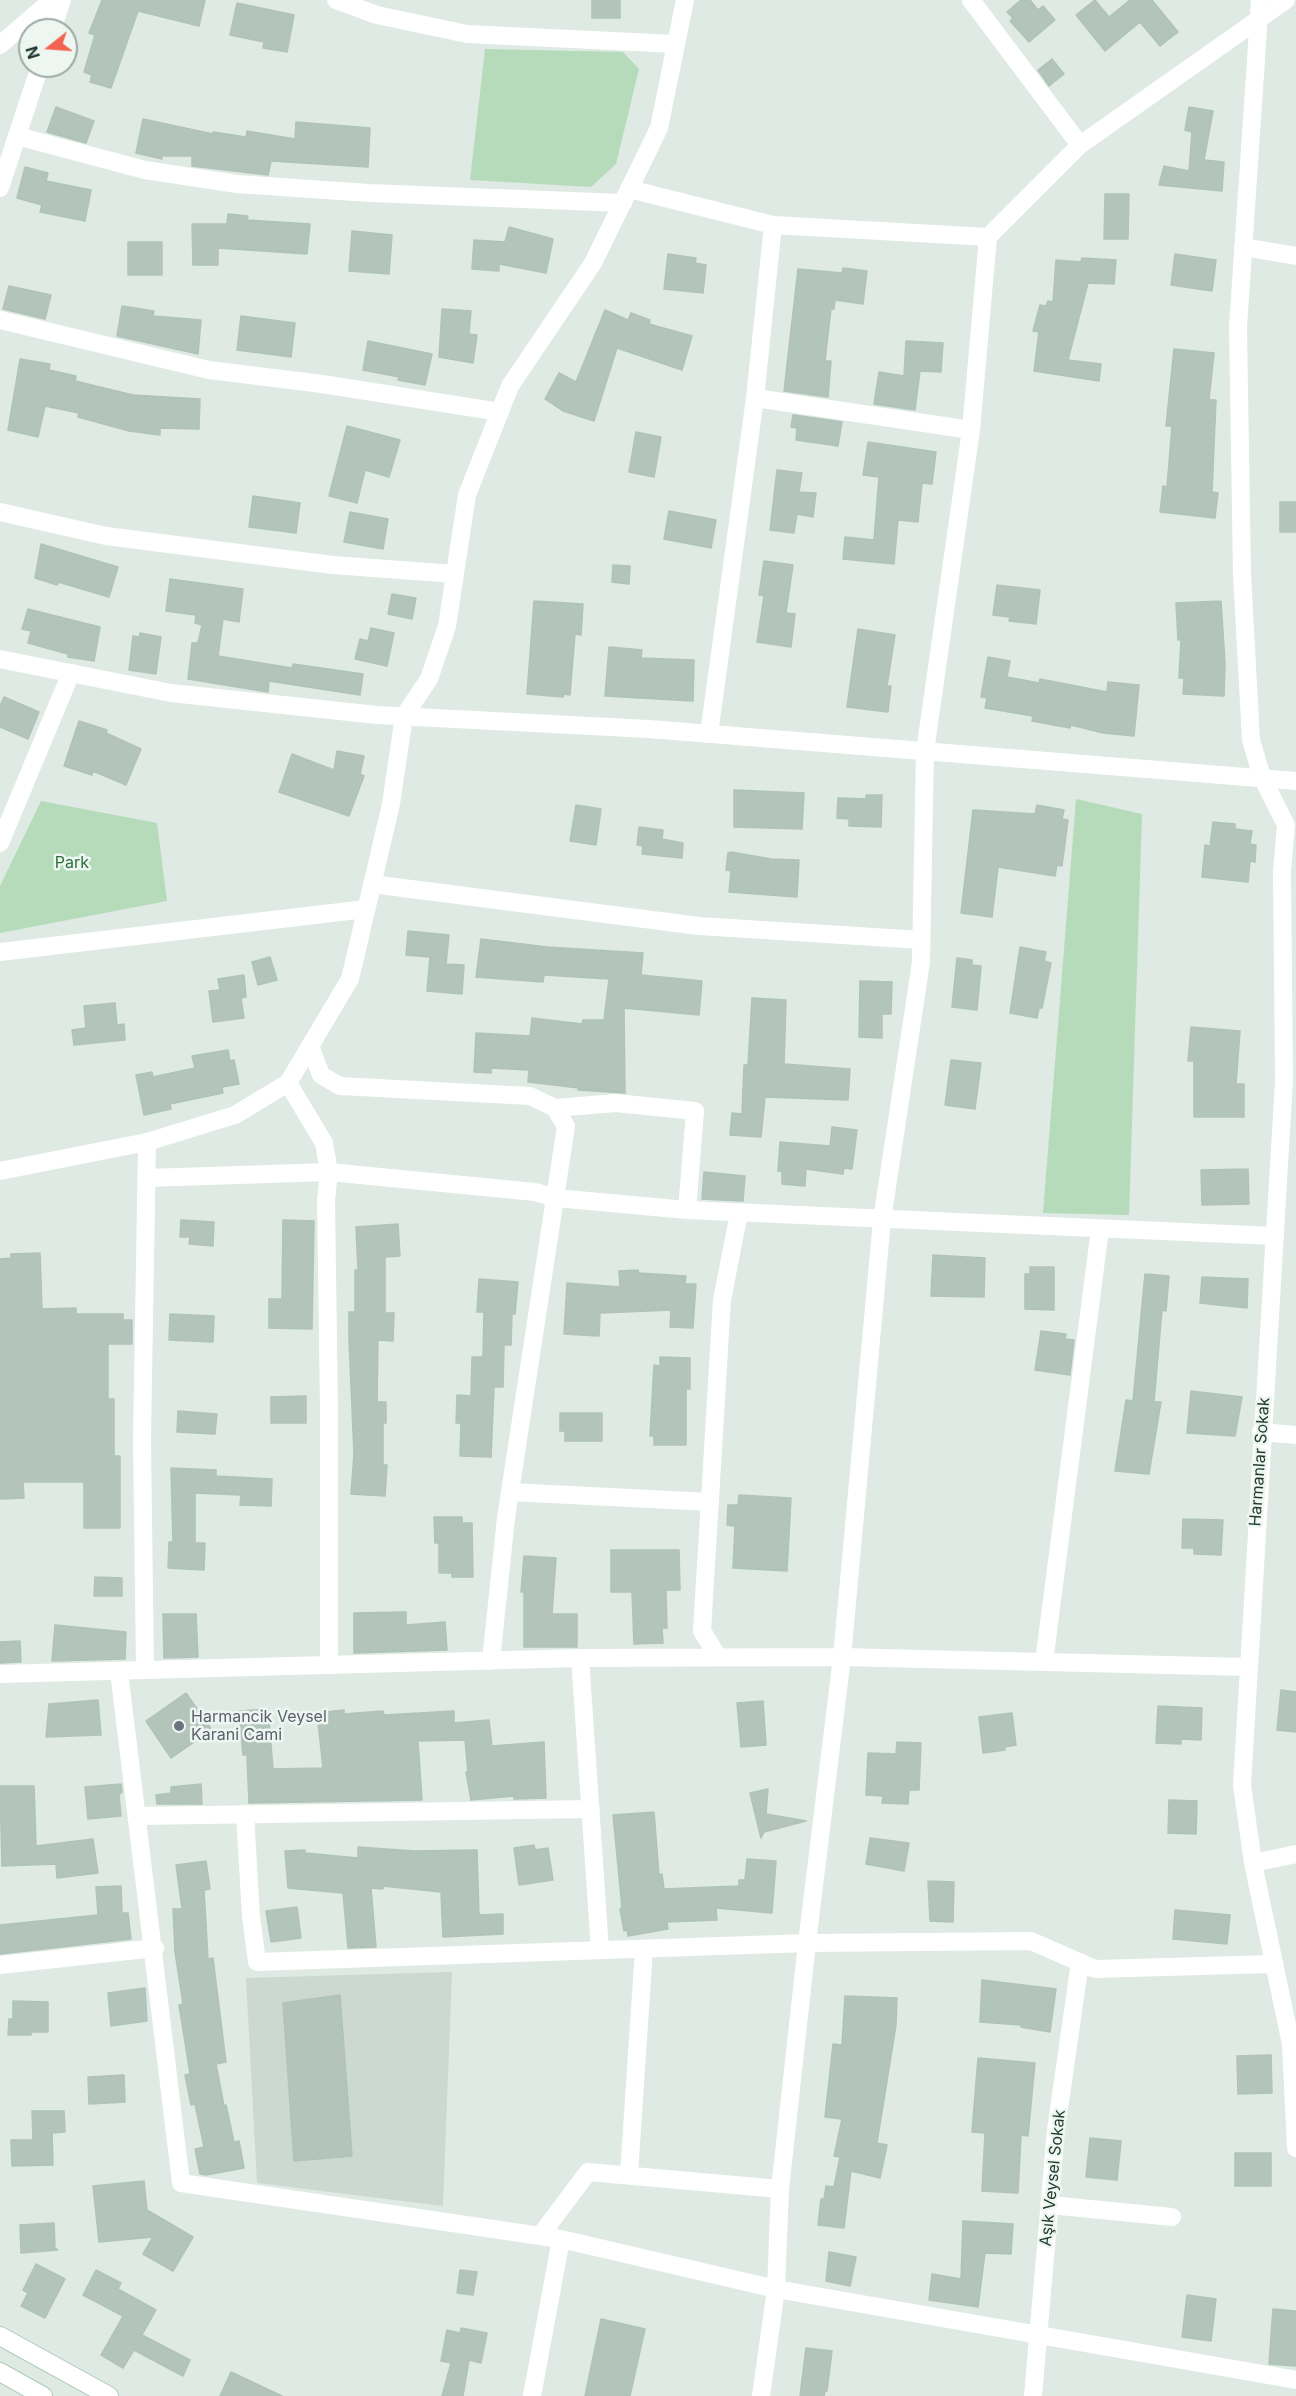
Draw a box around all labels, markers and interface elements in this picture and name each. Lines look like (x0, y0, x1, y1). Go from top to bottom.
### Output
north arrow (18, 18, 78, 78)
text: N (21, 44, 44, 61)
park label: Park (55, 853, 89, 873)
street label: Harmanlar Sokak (1246, 1397, 1274, 1527)
place label: Harmancik Veysel Karani Cami (191, 1707, 327, 1745)
marker: Harmancik Veysel Karani Cami (172, 1719, 186, 1733)
street label: Aşık Veysel Sokak (1036, 2109, 1070, 2247)

